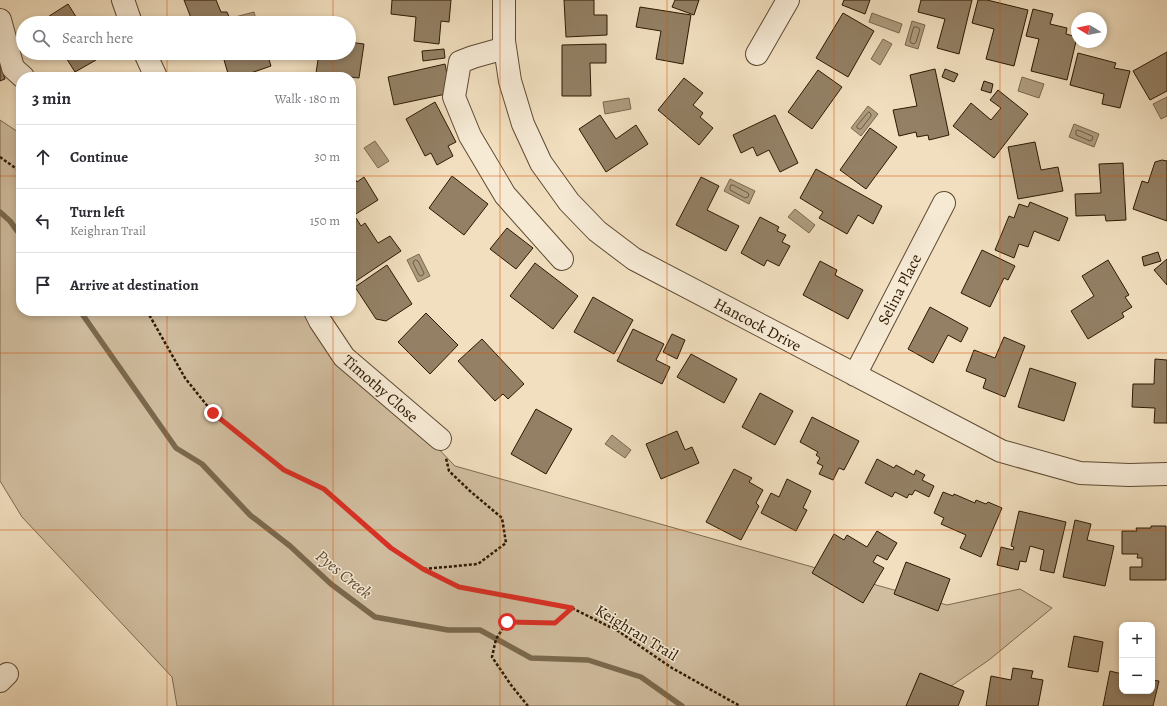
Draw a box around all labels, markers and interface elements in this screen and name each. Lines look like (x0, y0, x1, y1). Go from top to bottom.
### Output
north arrow (1071, 12, 1107, 48)
search box (16, 16, 356, 60)
icon: search (30, 27, 52, 49)
text: Search here (62, 28, 133, 48)
text: 3 min (32, 87, 71, 110)
text: Walk · 180 m (274, 90, 340, 107)
icon: ahead (32, 146, 54, 168)
text: Continue (70, 147, 128, 167)
text: 30 m (314, 148, 340, 165)
text: Turn left (70, 202, 125, 222)
icon: left (32, 210, 54, 232)
text: 150 m (310, 212, 340, 229)
text: Keighran Trail (70, 222, 146, 239)
street label: Selina Place (873, 250, 927, 329)
icon: arrive (32, 274, 54, 296)
text: Arrive at destination (70, 275, 199, 295)
street label: Hancock Drive (710, 293, 805, 357)
street label: Timothy Close (338, 350, 423, 428)
route end (204, 404, 222, 422)
water label: Pyes Creek (311, 545, 377, 604)
street label: Keighran Trail (591, 599, 682, 666)
route start (498, 613, 516, 631)
map controls (1119, 622, 1155, 694)
button: + (1119, 622, 1155, 658)
button: − (1119, 658, 1155, 694)

